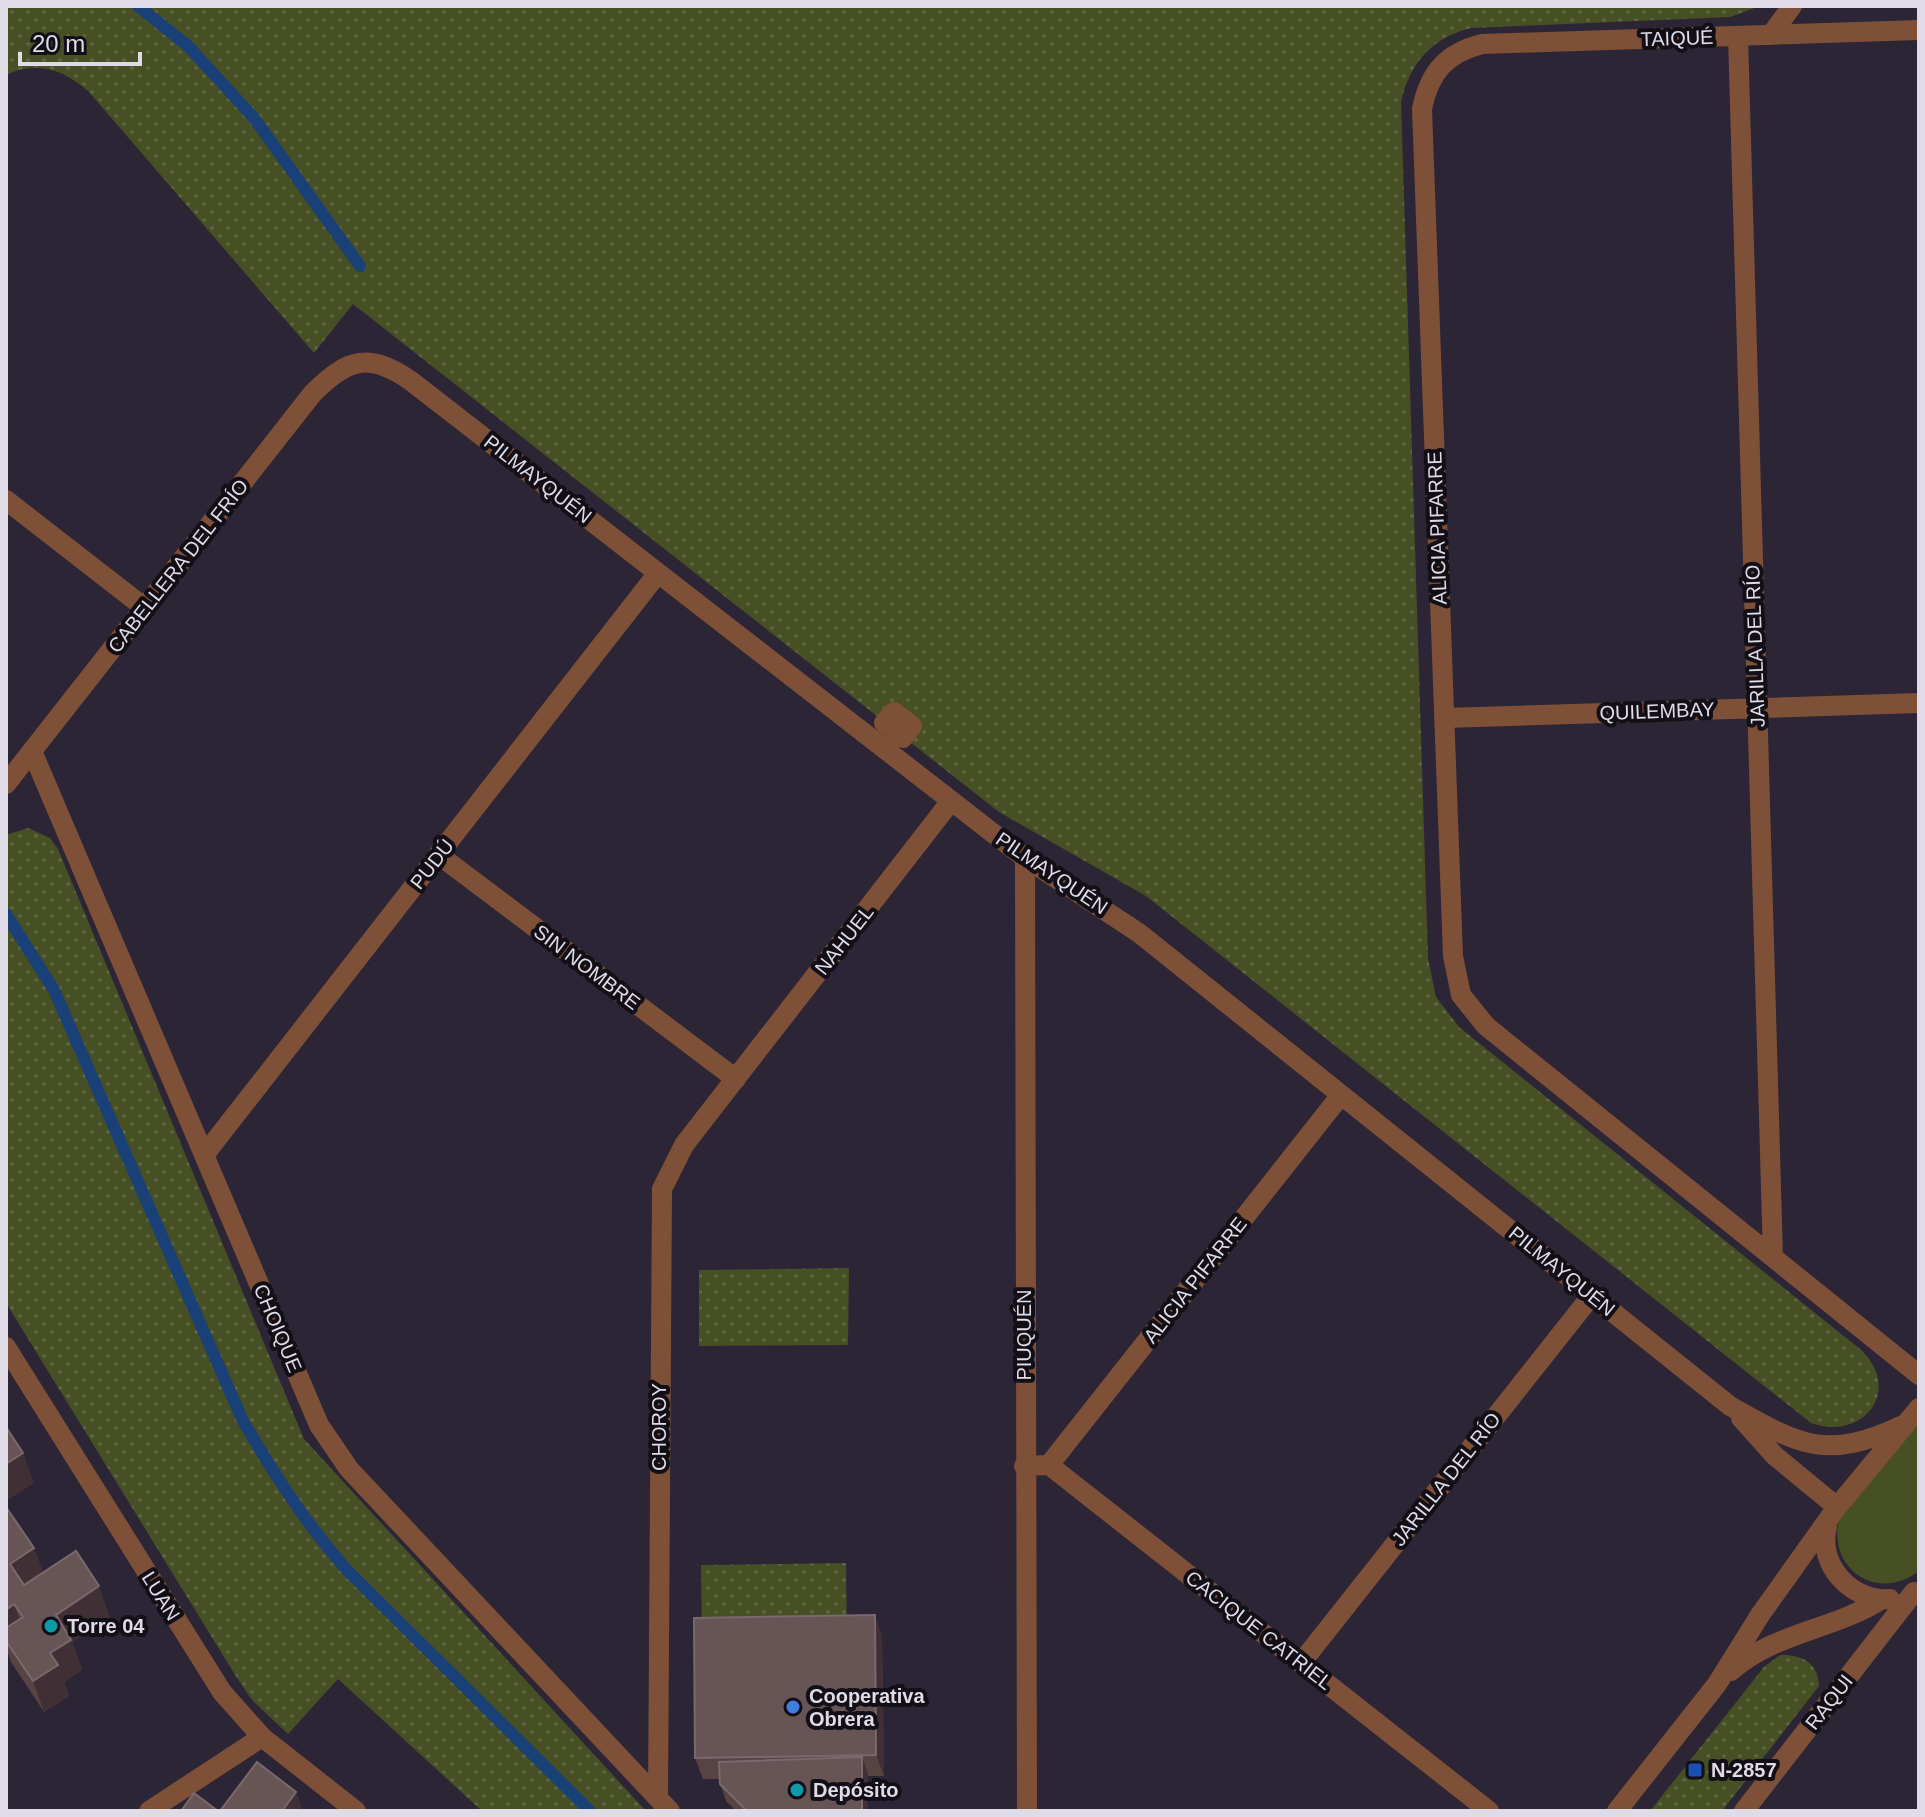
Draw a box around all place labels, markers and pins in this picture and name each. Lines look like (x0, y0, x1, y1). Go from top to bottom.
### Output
place label: Torre 04 (67, 1615, 145, 1637)
marker: Torre 04 (42, 1617, 60, 1635)
place label: Cooperativa Obrera (809, 1685, 925, 1730)
marker: Cooperativa Obrera (784, 1698, 802, 1716)
place label: N-2857 (1711, 1759, 1777, 1781)
marker: N-2857 (1686, 1761, 1704, 1779)
place label: Depósito (813, 1779, 899, 1801)
marker: Depósito (788, 1781, 806, 1799)

